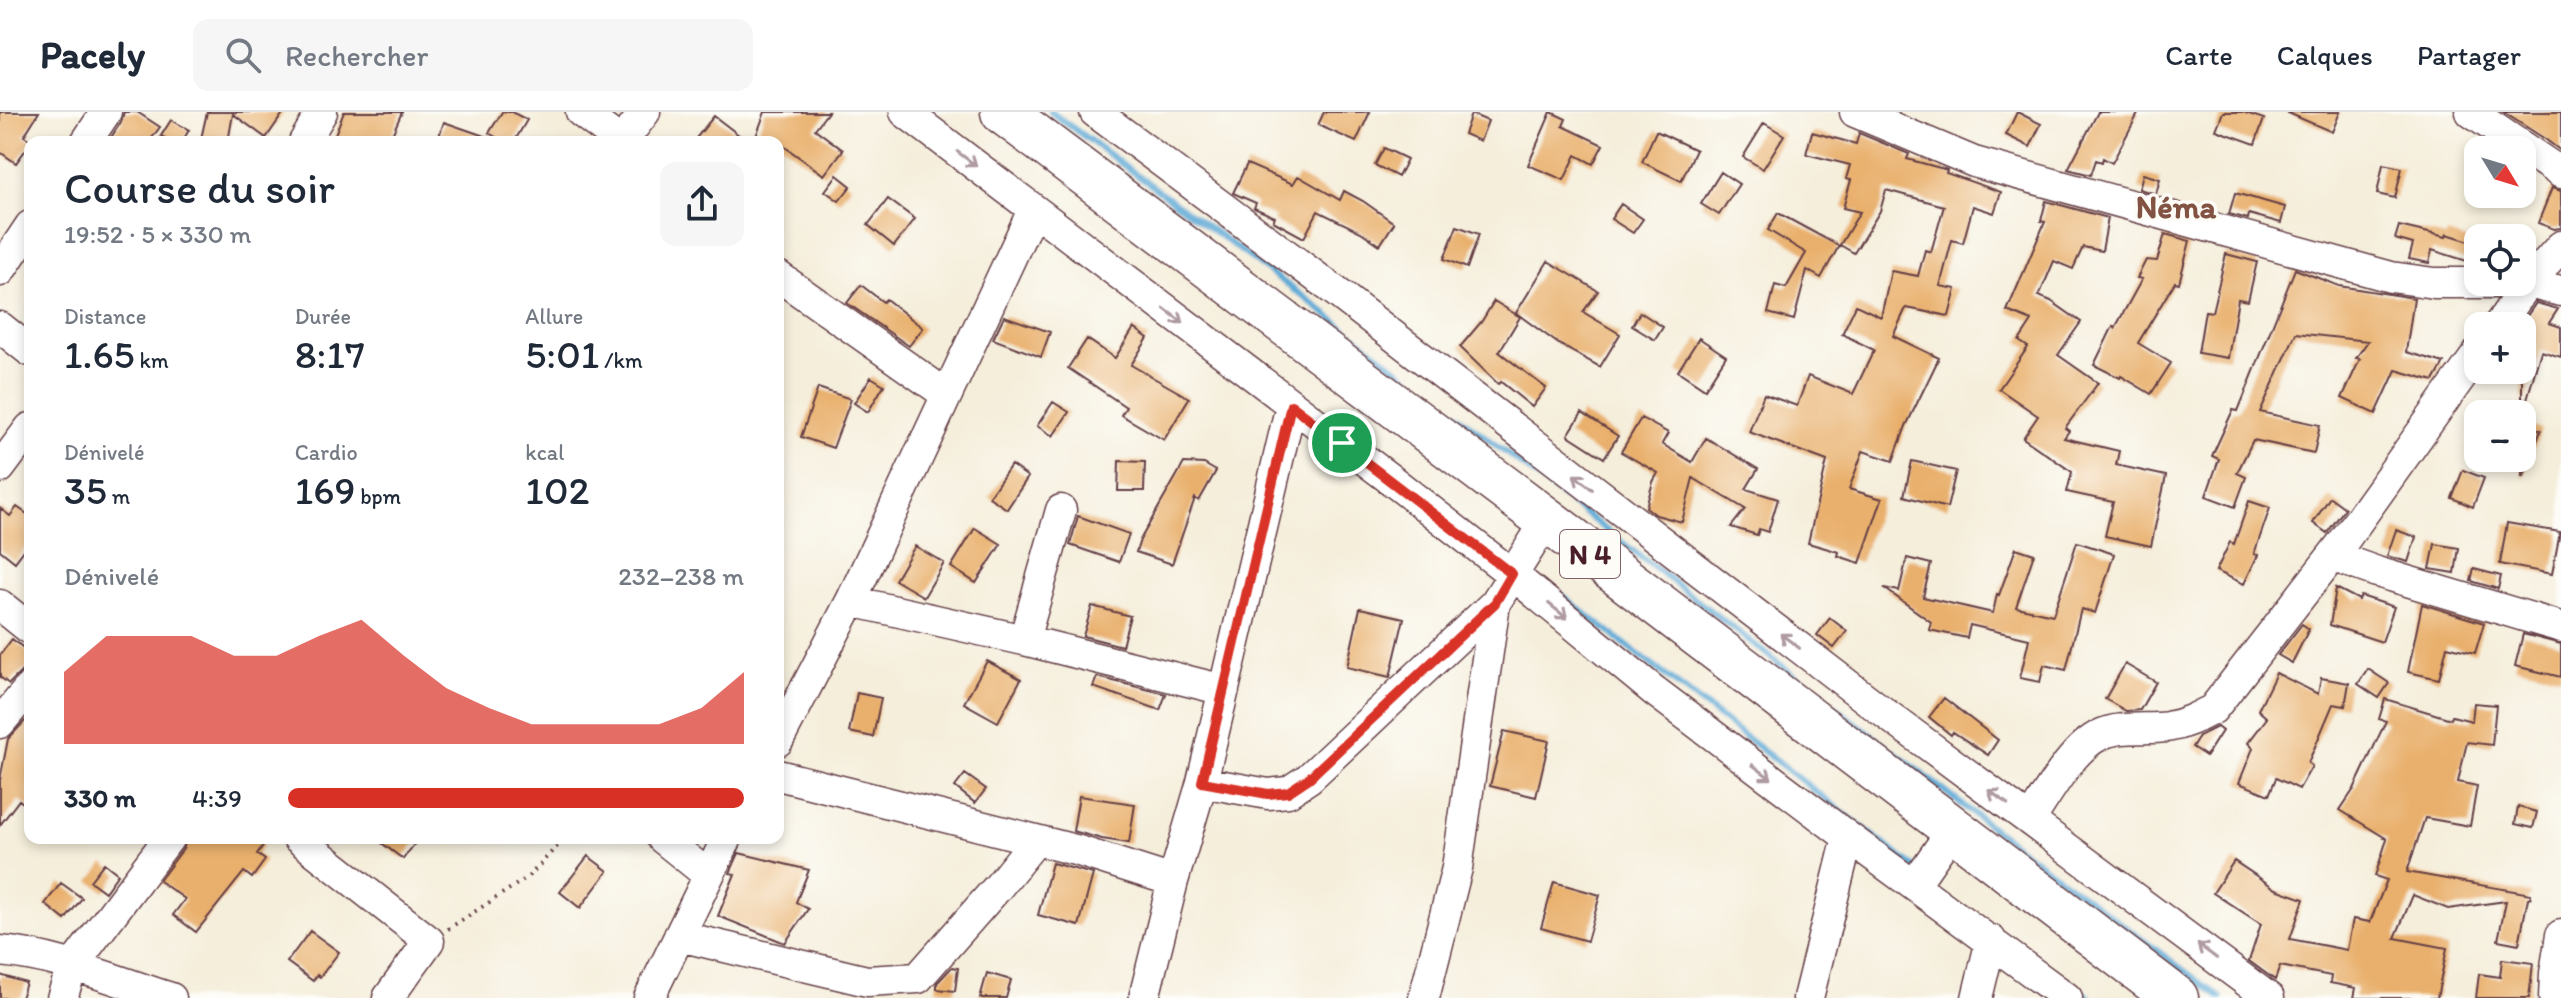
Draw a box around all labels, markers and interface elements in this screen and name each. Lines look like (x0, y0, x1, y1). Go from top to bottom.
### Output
search box (193, 19, 753, 91)
text: Pacely (40, 32, 145, 78)
icon: search (221, 33, 265, 77)
text: Rechercher (285, 37, 428, 74)
text: Carte (2165, 38, 2233, 72)
text: Calques (2277, 38, 2373, 72)
text: Partager (2417, 38, 2521, 72)
north arrow (2464, 136, 2536, 208)
map controls (2464, 136, 2536, 472)
one-way arrow (955, 151, 977, 168)
text: Course du soir (64, 161, 335, 214)
button: share (660, 162, 744, 246)
district label: Néma (2136, 188, 2217, 226)
text: 19:52 · 5 × 330 m (64, 218, 251, 250)
button: locate (2464, 224, 2536, 296)
text: Distance (64, 303, 146, 330)
text: Durée (295, 303, 351, 330)
text: Allure (525, 303, 583, 330)
one-way arrow (1163, 308, 1184, 325)
button: + (2464, 312, 2536, 384)
text: 1.65 (64, 330, 135, 378)
text: 8:17 (295, 330, 365, 378)
text: 5:01 (525, 330, 599, 378)
text: km (135, 347, 169, 374)
text: /km (599, 347, 643, 374)
button: − (2464, 400, 2536, 472)
pin (1308, 409, 1376, 477)
icon: arrive (1320, 421, 1364, 465)
text: Dénivelé (64, 439, 144, 466)
text: Cardio (295, 439, 358, 466)
text: kcal (525, 439, 564, 466)
text: 35 (64, 466, 107, 514)
text: 169 (295, 466, 355, 514)
text: 102 (525, 466, 590, 514)
one-way arrow (1573, 474, 1595, 491)
text: m (107, 483, 130, 510)
text: bpm (355, 483, 401, 510)
road number: N 4 (1560, 530, 1620, 578)
text: Dénivelé (64, 560, 159, 592)
text: 232–238 m (618, 560, 744, 592)
one-way arrow (1547, 602, 1567, 620)
one-way arrow (1780, 632, 1801, 649)
one-way arrow (1751, 763, 1772, 780)
text: 330 m (64, 782, 136, 814)
text: 4:39 (192, 782, 242, 814)
one-way arrow (1987, 788, 2009, 805)
one-way arrow (2196, 943, 2218, 960)

